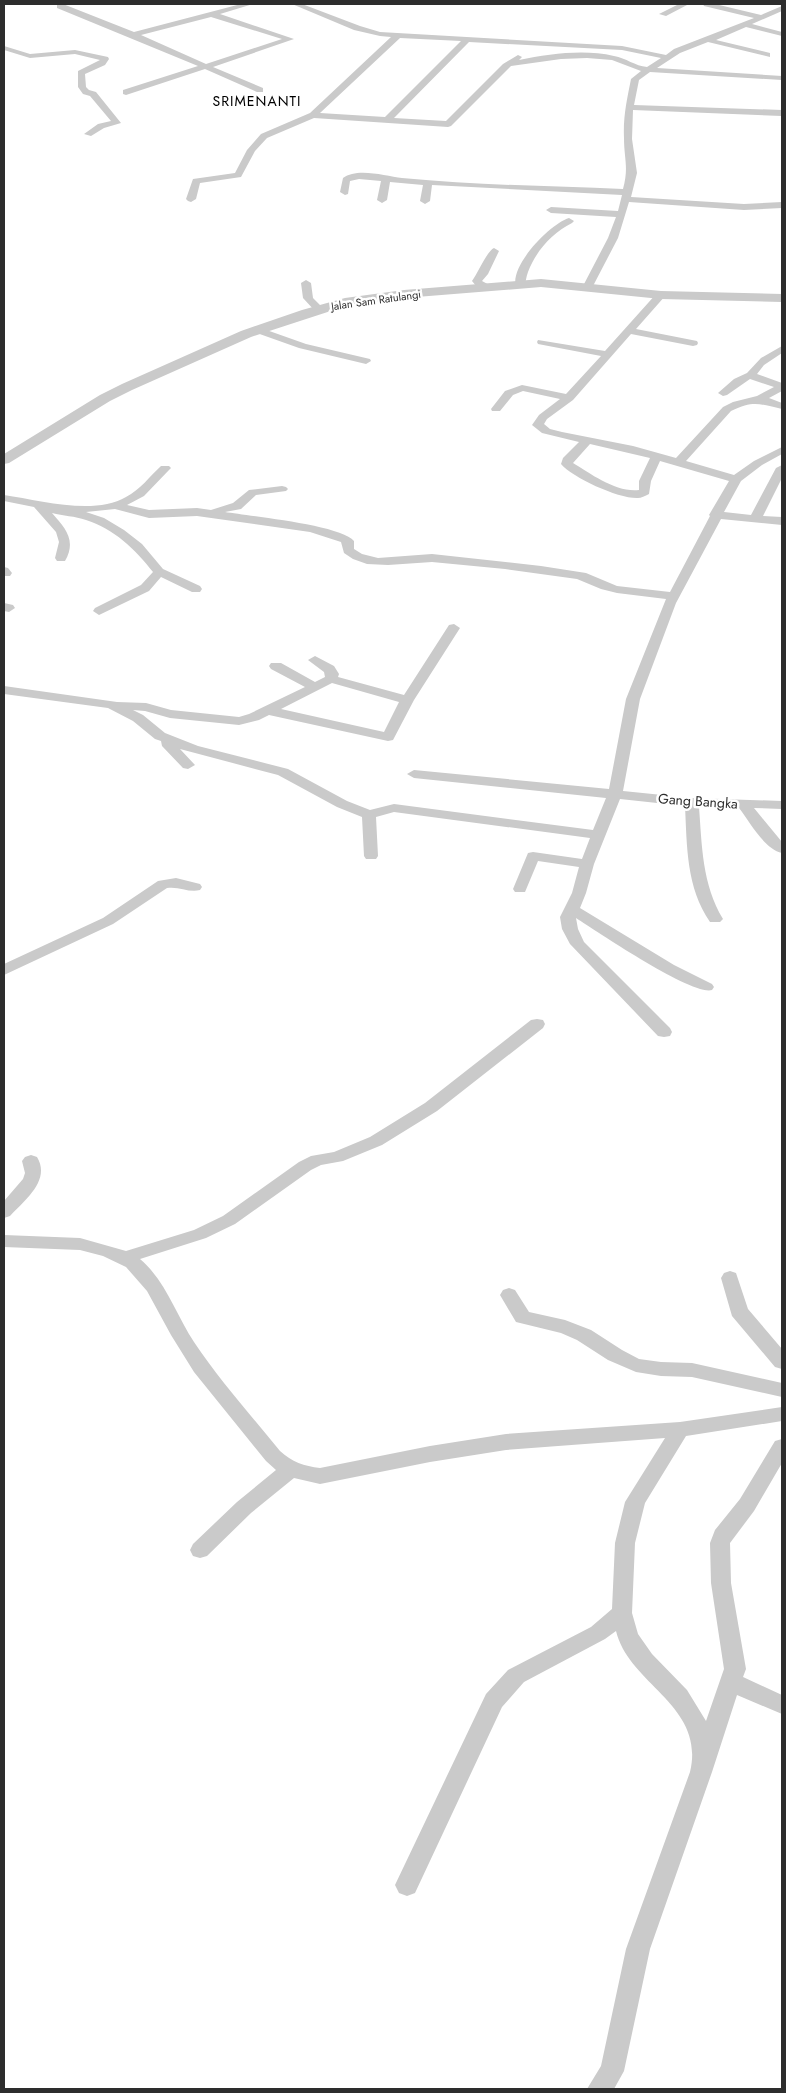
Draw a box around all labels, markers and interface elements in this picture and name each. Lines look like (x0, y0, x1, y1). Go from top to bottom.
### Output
district label: SRIMENANTI (213, 91, 301, 111)
street label: Jalan Sam Ratulangi (328, 286, 422, 315)
street label: Gang Bangka (657, 788, 739, 814)

